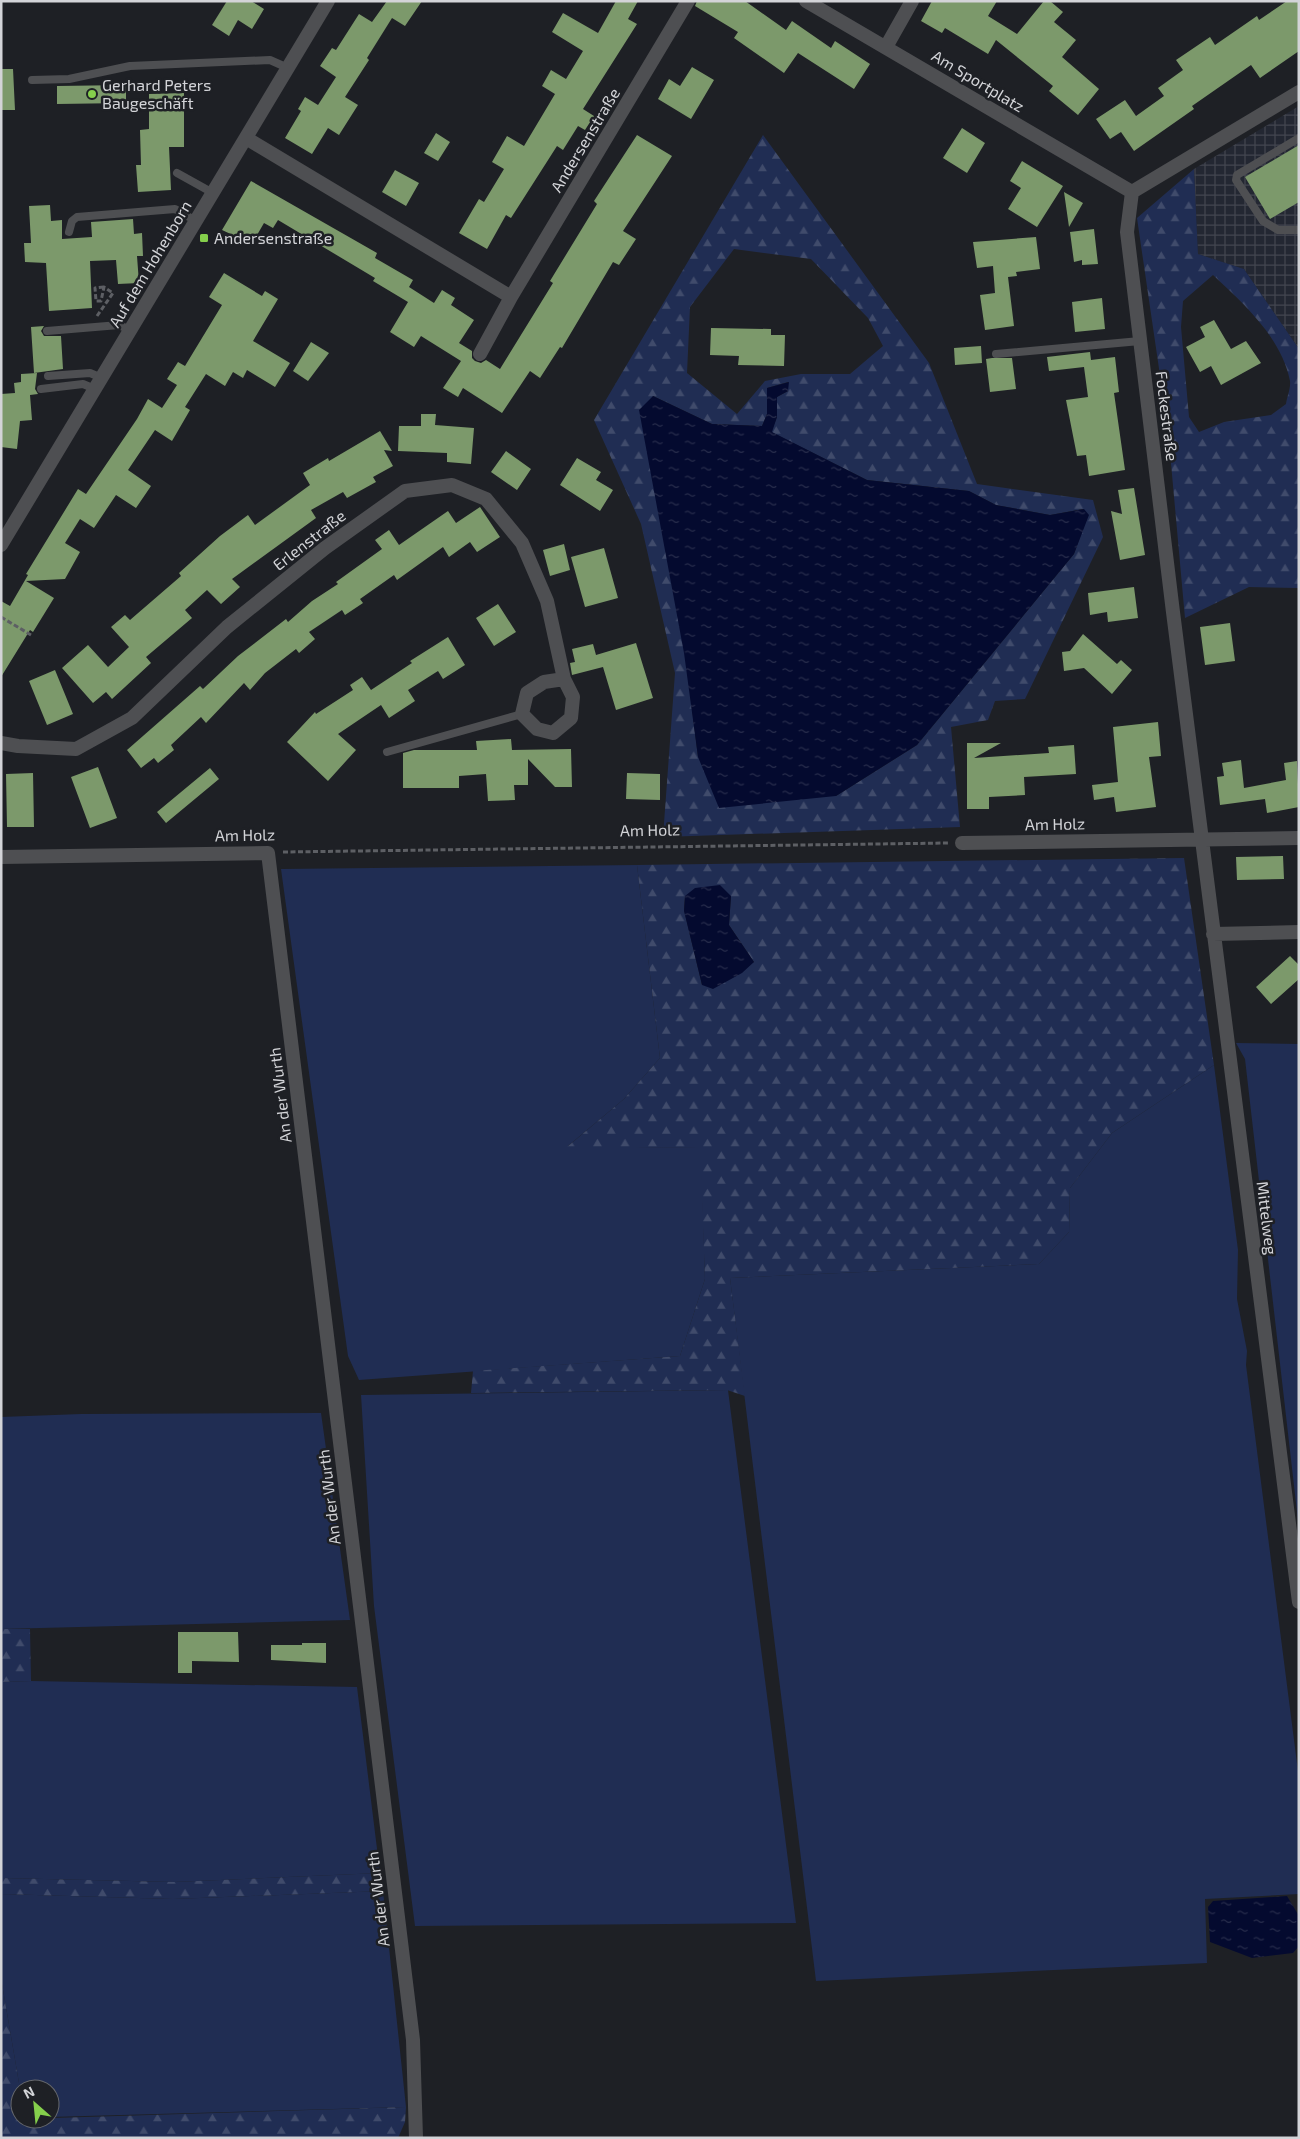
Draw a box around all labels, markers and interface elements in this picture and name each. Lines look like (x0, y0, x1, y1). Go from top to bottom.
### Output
street label: Am Sportplatz (929, 46, 1028, 116)
place label: Gerhard Peters Baugeschäft (102, 75, 211, 112)
street label: Andersenstraße (546, 84, 623, 195)
marker: Gerhard Peters Baugeschäft (86, 88, 98, 100)
street label: Auf dem Hohenborn (104, 197, 195, 331)
place label: Andersenstraße (214, 228, 332, 247)
marker: Andersenstraße (198, 232, 210, 244)
street label: Fockestraße (1153, 370, 1182, 462)
street label: Erlenstraße (269, 505, 349, 574)
street label: Am Holz (1025, 813, 1085, 834)
street label: Am Holz (620, 819, 680, 840)
street label: Am Holz (215, 824, 275, 845)
street label: An der Wurth (264, 1046, 295, 1144)
street label: Mittelweg (1254, 1180, 1281, 1256)
street label: An der Wurth (313, 1448, 344, 1546)
street label: An der Wurth (362, 1850, 393, 1948)
north arrow (10, 2079, 60, 2129)
text: N (21, 2082, 37, 2102)

